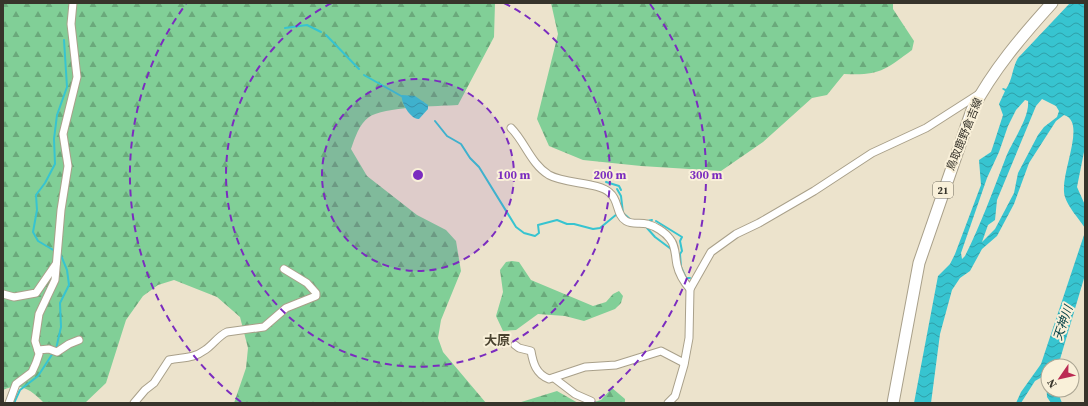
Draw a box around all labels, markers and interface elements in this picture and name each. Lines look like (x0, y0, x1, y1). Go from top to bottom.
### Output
street label: 鳥取鹿野倉吉線 (943, 96, 986, 173)
text: 100 m (498, 167, 531, 183)
text: 200 m (594, 167, 627, 183)
text: 300 m (690, 167, 723, 183)
centre of rings (411, 168, 425, 182)
road number: 21 (933, 182, 953, 198)
water label: 天神川 (1050, 301, 1077, 343)
district label: 大原 (484, 332, 510, 349)
north arrow (1040, 358, 1080, 398)
text: N (1044, 376, 1061, 391)

